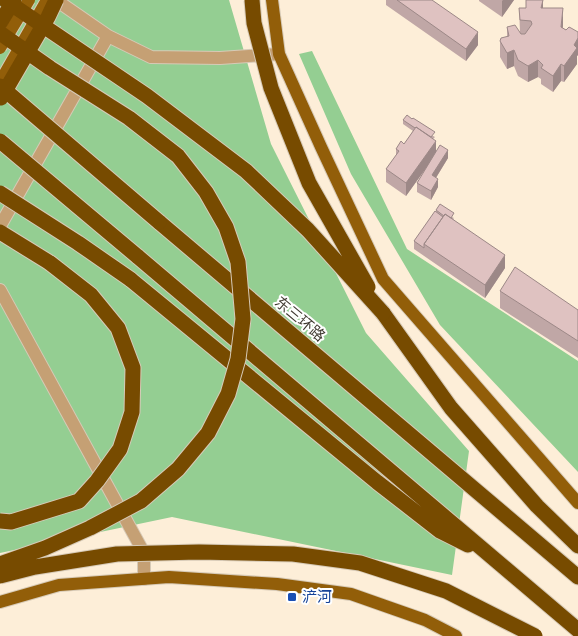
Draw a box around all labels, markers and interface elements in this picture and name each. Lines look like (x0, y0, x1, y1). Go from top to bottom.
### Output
street label: 东三环路 (270, 294, 328, 347)
place label: 浐河 (302, 589, 332, 608)
marker: 浐河 (286, 591, 298, 603)

